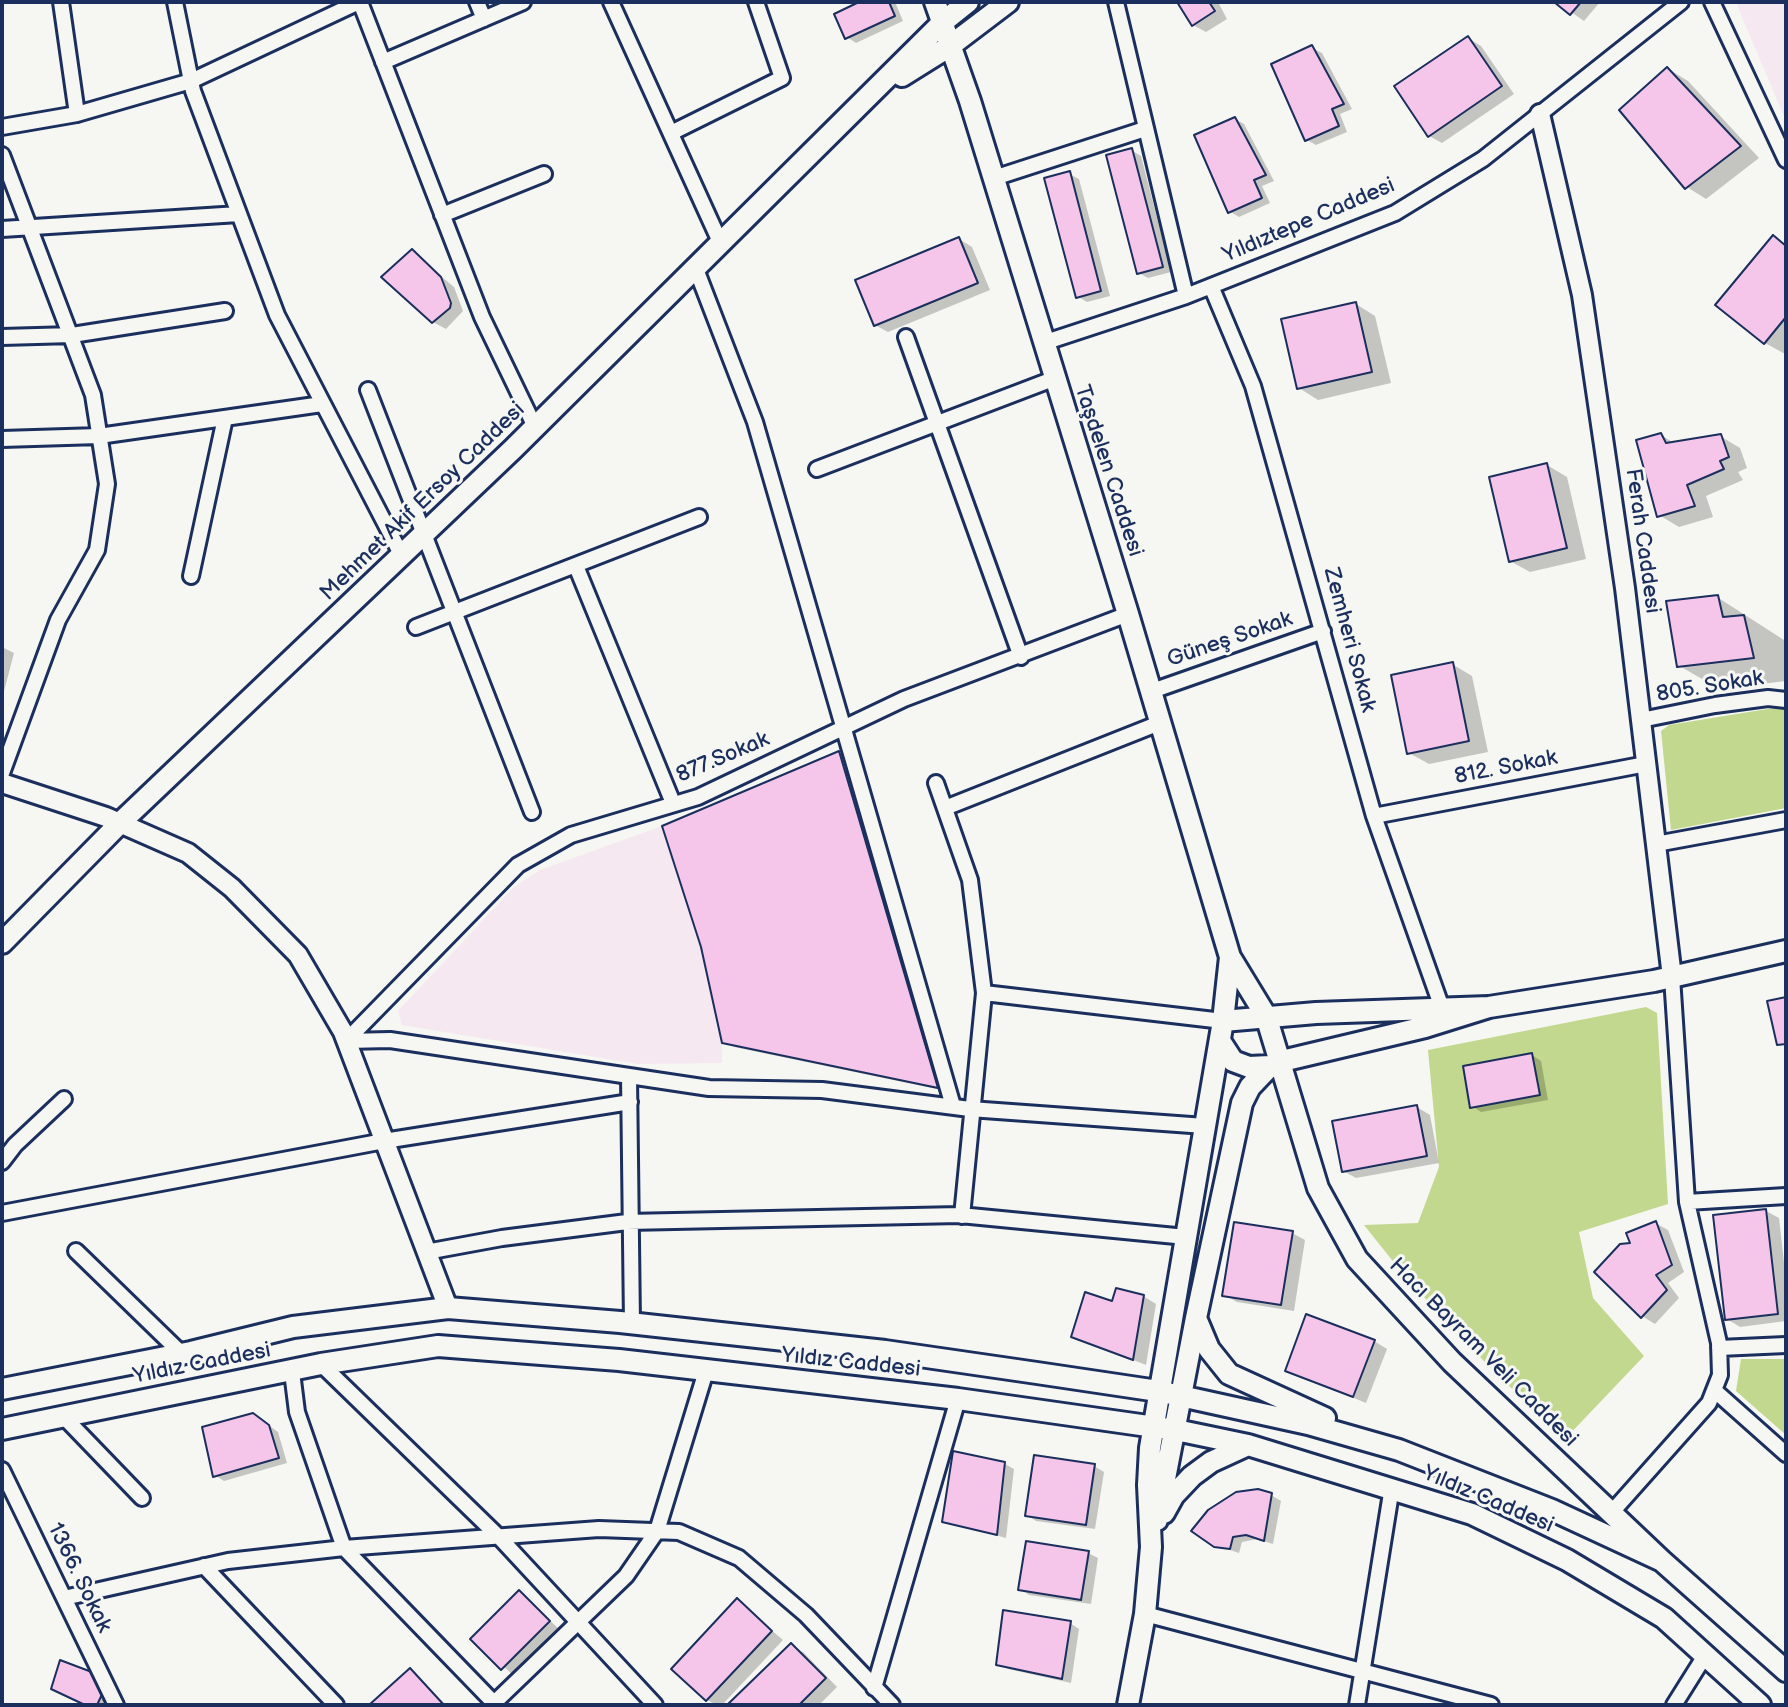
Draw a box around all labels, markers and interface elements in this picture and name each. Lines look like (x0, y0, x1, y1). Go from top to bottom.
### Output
street label: Yıldıztepe Caddesi (1219, 173, 1399, 269)
street label: Taşdelen Caddesi (1068, 382, 1148, 560)
street label: Mehmet Akif Ersoy Caddesi (315, 397, 531, 607)
street label: Ferah Caddesi (1619, 467, 1665, 615)
street label: Zemheri Sokak (1317, 565, 1381, 715)
street label: Güneş Sokak (1164, 606, 1296, 674)
street label: 805. Sokak (1655, 666, 1765, 708)
street label: 877.Sokak (673, 727, 773, 789)
street label: 812. Sokak (1452, 745, 1560, 791)
street label: Hacı Bayram Veli Caddesi (1383, 1253, 1583, 1453)
street label: Yıldız Caddesi (131, 1338, 273, 1390)
street label: Yıldız Caddesi (780, 1343, 922, 1383)
street label: Yıldız Caddesi (1419, 1461, 1557, 1539)
street label: 1366. Sokak (41, 1519, 117, 1637)

